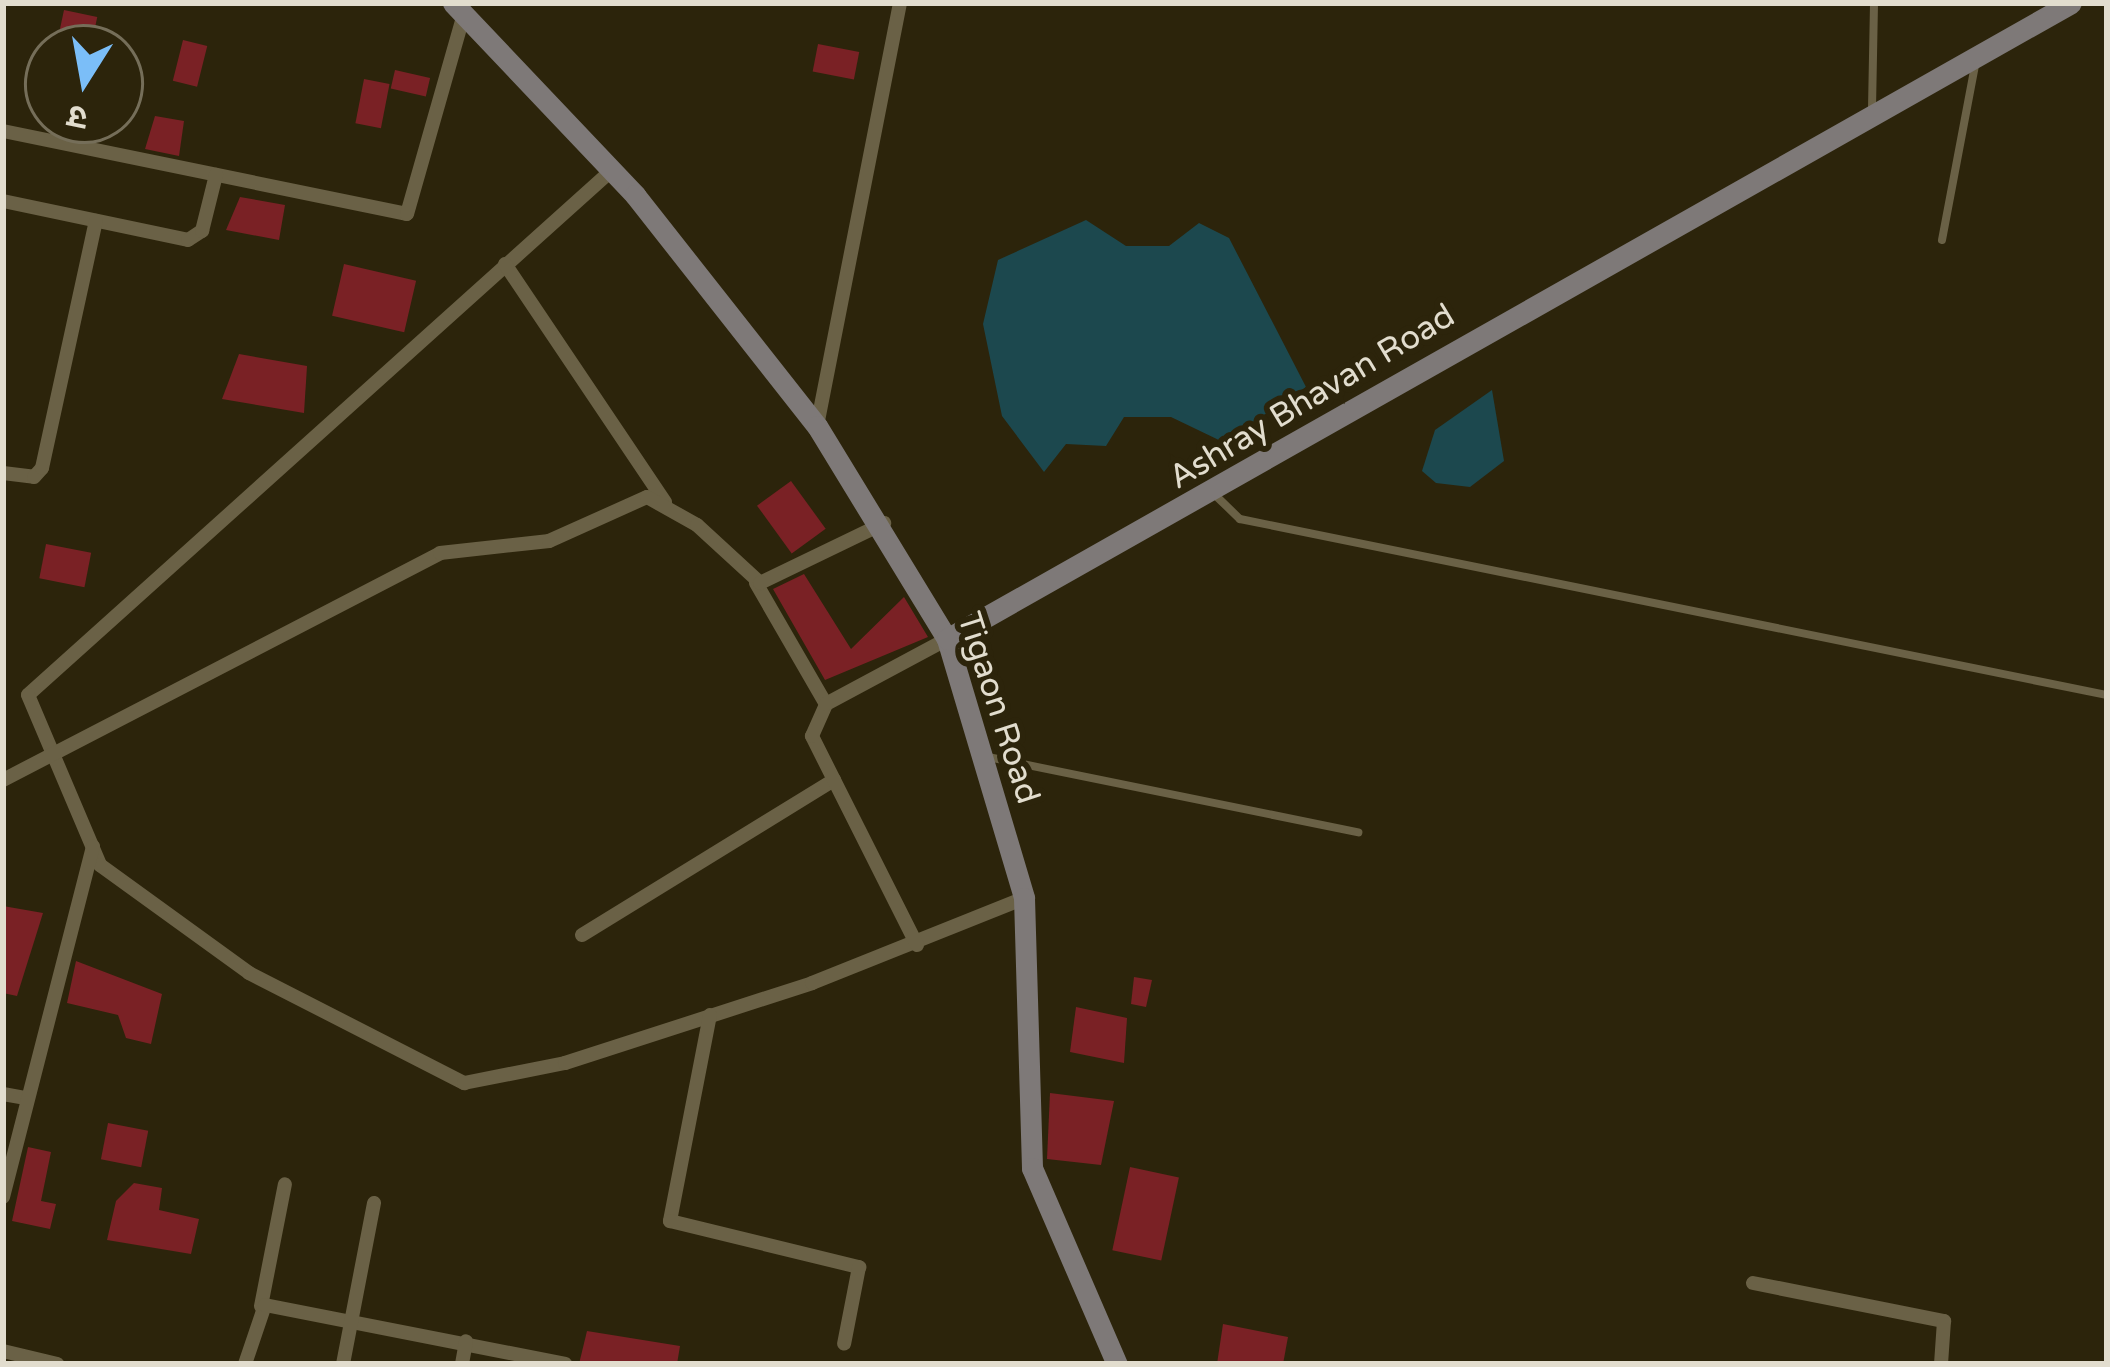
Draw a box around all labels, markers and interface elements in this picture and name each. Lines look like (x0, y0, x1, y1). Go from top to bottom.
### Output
north arrow (24, 24, 144, 144)
text: उ (64, 96, 91, 138)
street label: Ashray Bhavan Road (1162, 296, 1462, 498)
street label: Tigaon Road (948, 607, 1048, 809)

